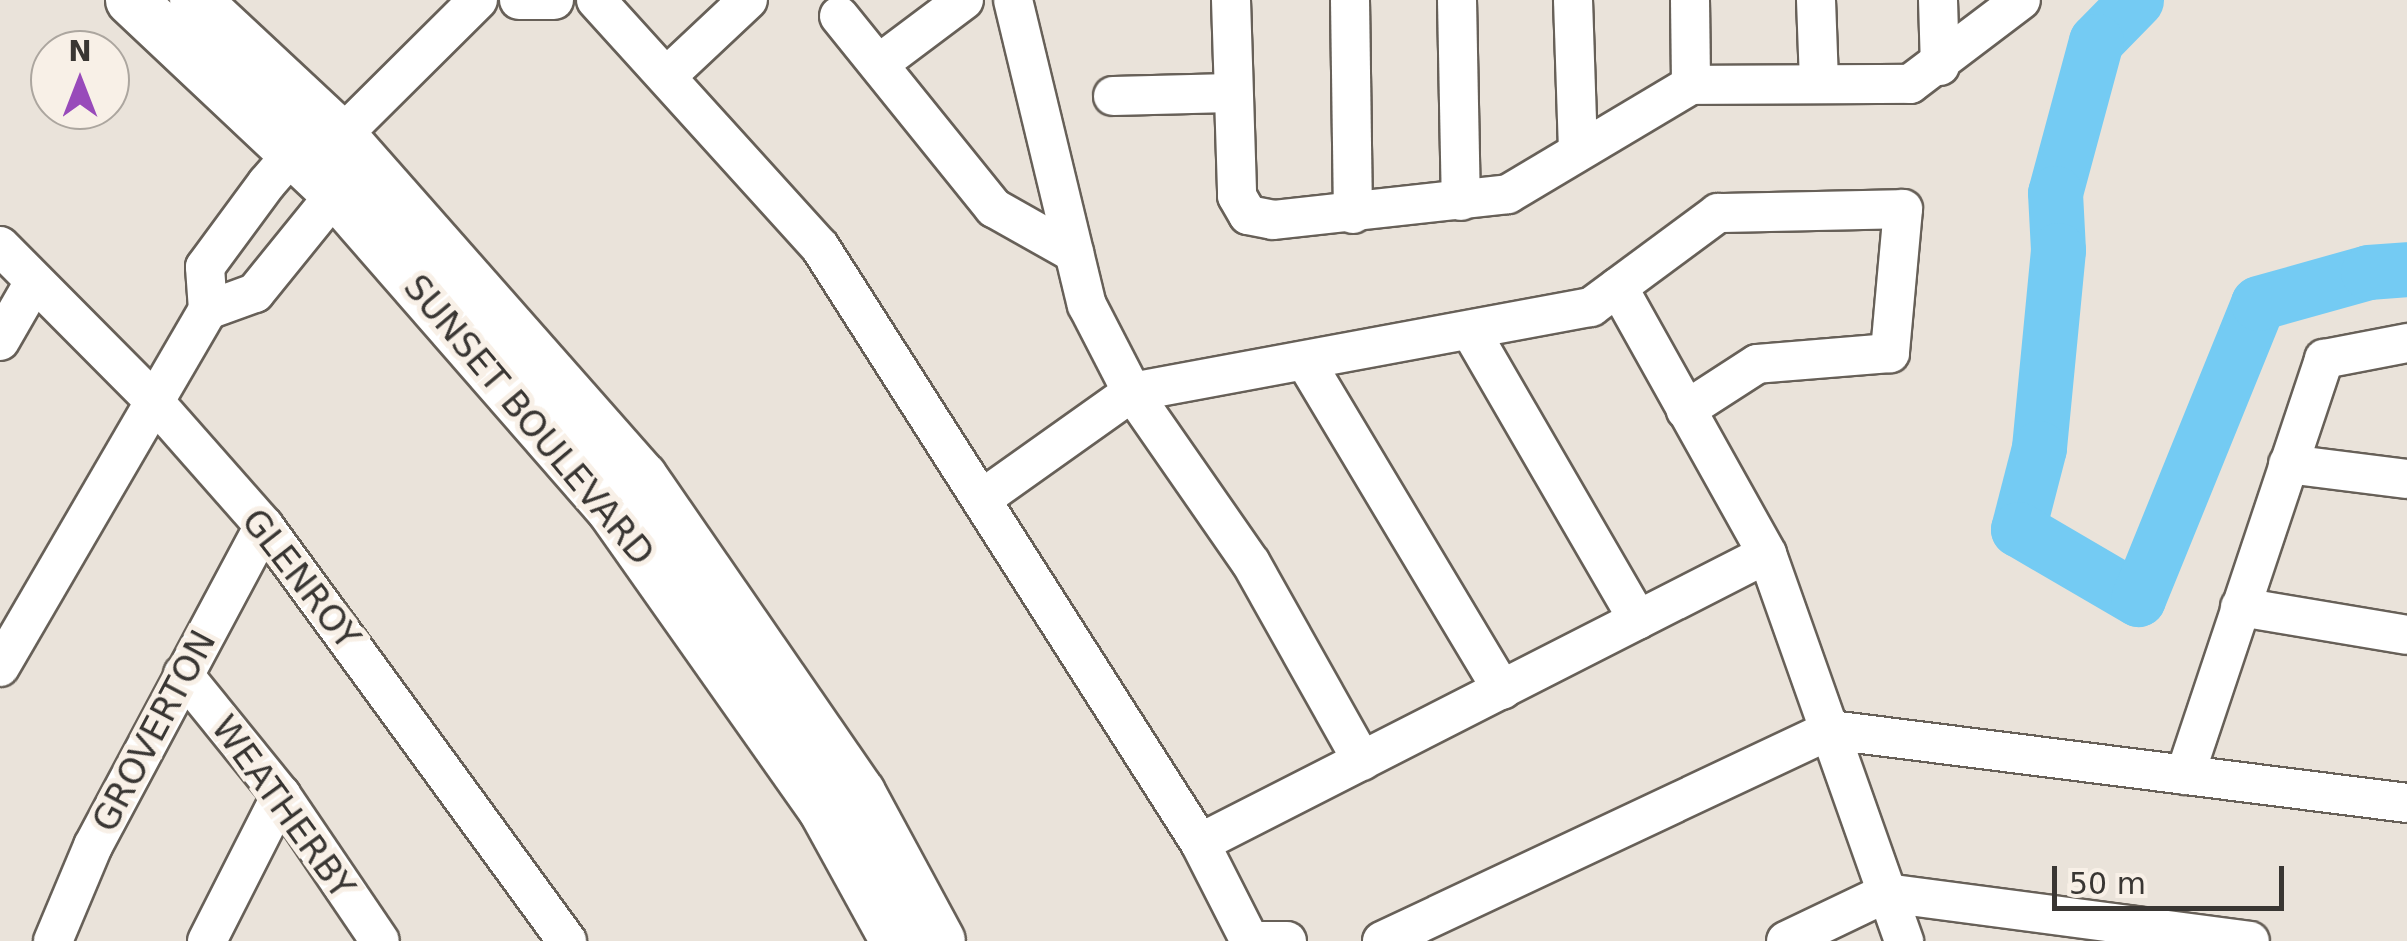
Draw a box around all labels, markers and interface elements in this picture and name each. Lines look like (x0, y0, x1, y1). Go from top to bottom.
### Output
north arrow (30, 30, 130, 130)
text: N (68, 35, 92, 68)
street label: SUNSET BOULEVARD (395, 266, 663, 574)
street label: GLENROY (233, 501, 369, 657)
street label: GROVERTON (84, 623, 224, 839)
street label: WEATHERBY (203, 707, 363, 907)
scale bar (2057, 846, 2290, 908)
text: 50 m (2069, 866, 2146, 901)

